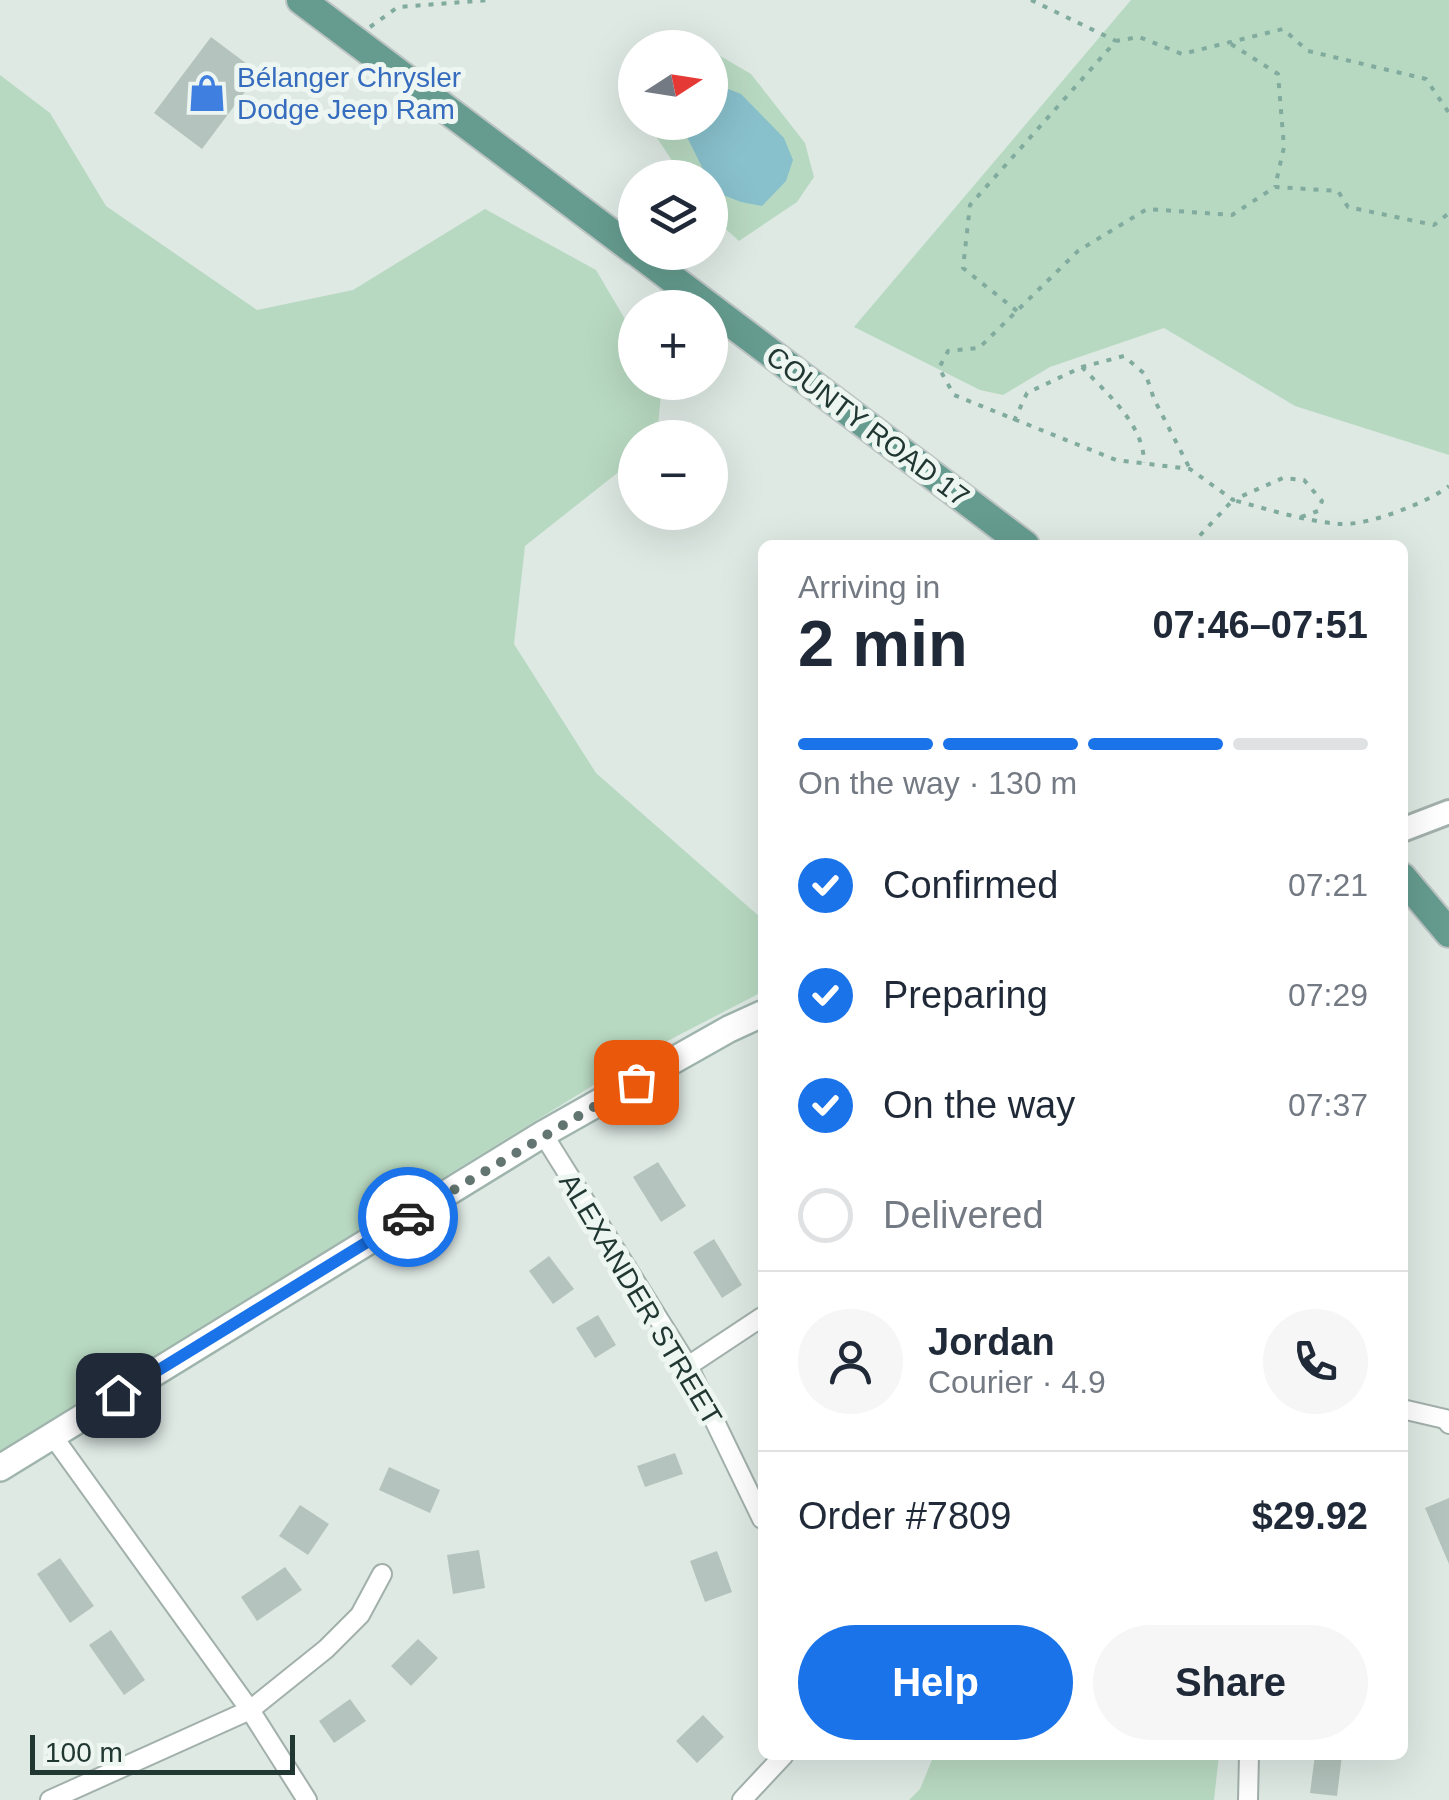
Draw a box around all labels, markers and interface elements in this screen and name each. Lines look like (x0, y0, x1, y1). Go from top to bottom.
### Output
north arrow (618, 30, 728, 140)
map controls (618, 30, 728, 530)
place label: Bélanger Chrysler Dodge Jeep Ram (237, 62, 461, 125)
shop icon: Bélanger Chrysler Dodge Jeep Ram (186, 72, 228, 114)
button: layers (618, 160, 728, 270)
button: + (618, 290, 728, 400)
street label: COUNTY ROAD 17 (760, 340, 975, 513)
button: − (618, 420, 728, 530)
text: Arriving in (798, 569, 940, 605)
text: 07:46–07:51 (1152, 604, 1368, 646)
text: 2 min (798, 607, 968, 680)
text: On the way · 130 m (798, 765, 1077, 801)
icon: check (798, 858, 853, 913)
text: Confirmed (883, 864, 1058, 906)
text: 07:21 (1288, 867, 1368, 903)
icon: check (798, 968, 853, 1023)
text: Preparing (883, 974, 1048, 1016)
text: 07:29 (1288, 977, 1368, 1013)
pin (594, 1040, 679, 1125)
icon: bag (609, 1055, 664, 1110)
icon: check (798, 1078, 853, 1133)
text: On the way (883, 1084, 1075, 1126)
text: 07:37 (1288, 1087, 1368, 1123)
courier (358, 1167, 458, 1267)
street label: ALEXANDER STREET (553, 1168, 728, 1431)
icon: car (381, 1190, 436, 1245)
text: Delivered (883, 1194, 1044, 1236)
button: person (798, 1309, 903, 1414)
button: phone (1263, 1309, 1368, 1414)
text: Jordan (928, 1321, 1055, 1363)
pin (76, 1353, 161, 1438)
text: Courier · 4.9 (928, 1364, 1106, 1400)
icon: home (91, 1368, 146, 1423)
text: Order #7809 (798, 1495, 1011, 1537)
text: $29.92 (1252, 1495, 1368, 1537)
button: Help (798, 1625, 1073, 1740)
button: Share (1093, 1625, 1368, 1740)
scale bar (30, 1730, 295, 1774)
text: 100 m (45, 1737, 123, 1768)

